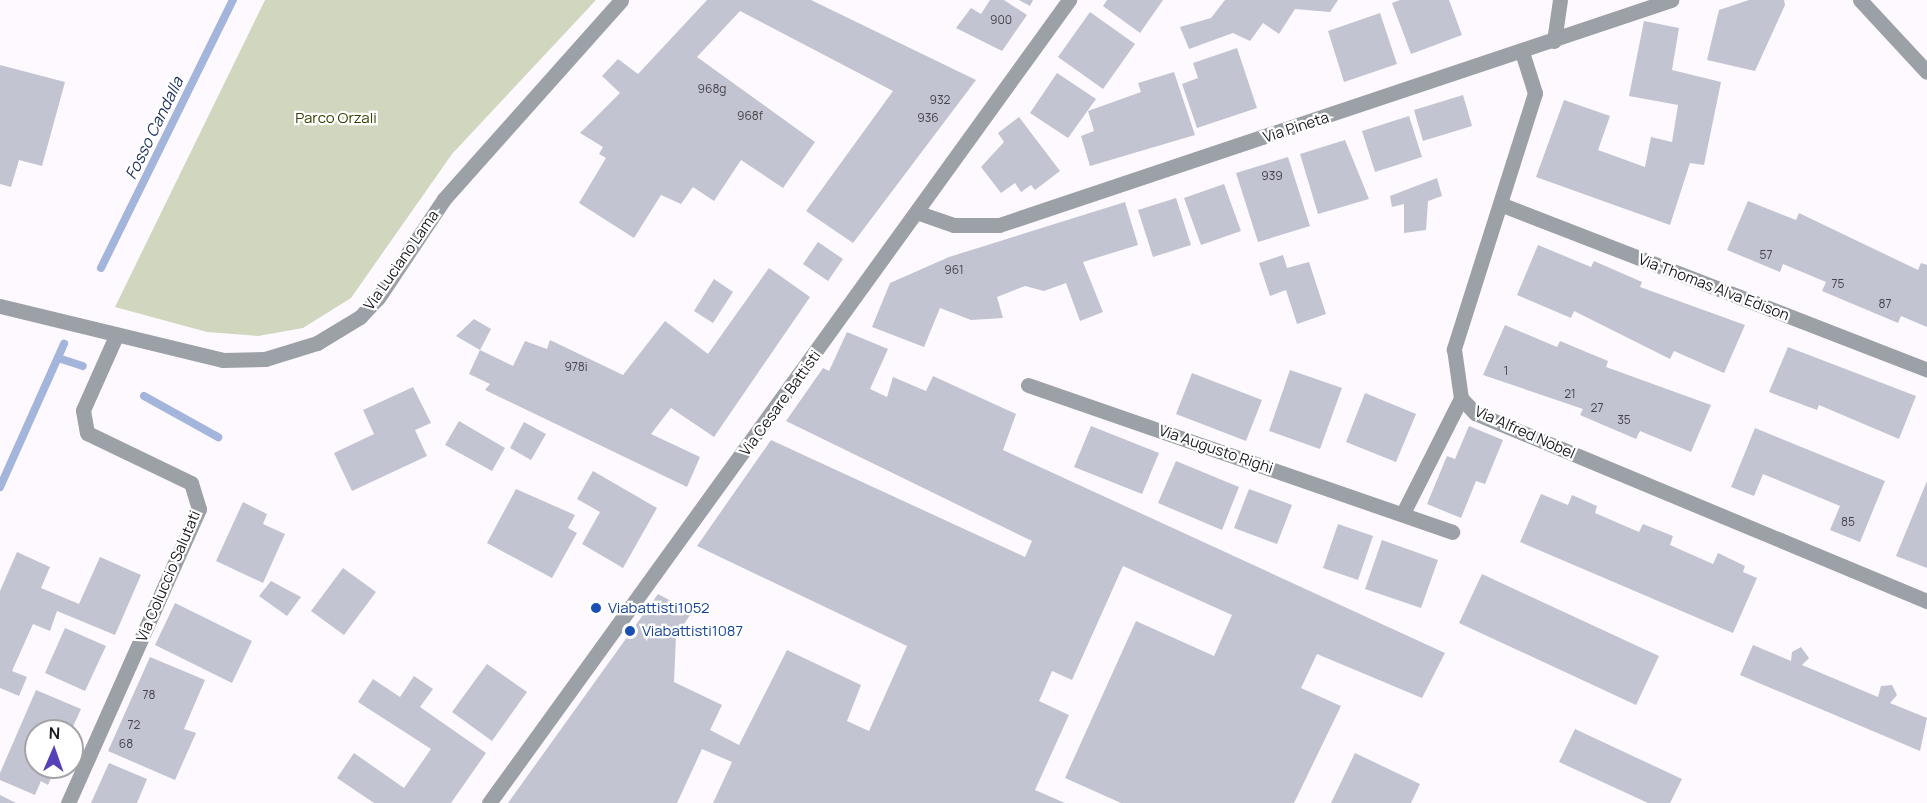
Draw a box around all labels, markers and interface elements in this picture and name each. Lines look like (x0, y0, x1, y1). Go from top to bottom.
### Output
house number: 900 (990, 13, 1012, 27)
water label: Fosso Candalla (121, 74, 187, 182)
house number: 968g (698, 82, 726, 96)
house number: 932 (930, 93, 950, 107)
street label: Via Pineta (1261, 108, 1331, 146)
park label: Parco Orzali (295, 109, 377, 127)
house number: 968f (737, 109, 763, 123)
house number: 936 (917, 111, 939, 125)
house number: 939 (1261, 169, 1283, 183)
street label: Via Luciano Lama (360, 207, 442, 313)
house number: 57 (1760, 248, 1772, 262)
street label: Via Thomas Alva Edison (1636, 250, 1792, 324)
house number: 961 (944, 263, 964, 277)
house number: 75 (1832, 277, 1844, 291)
house number: 87 (1879, 297, 1891, 311)
street label: Via Cesare Battisti (736, 347, 824, 459)
house number: 978i (564, 360, 588, 374)
house number: 1 (1504, 364, 1508, 378)
house number: 21 (1564, 387, 1576, 401)
house number: 27 (1591, 401, 1603, 415)
street label: Via Alfred Nobel (1472, 402, 1578, 462)
house number: 35 (1617, 413, 1631, 427)
street label: Via Augusto Righi (1157, 421, 1275, 477)
street label: Via Coluccio Salutati (132, 508, 204, 644)
house number: 85 (1841, 515, 1855, 529)
place label: Viabattisti1052 (608, 599, 710, 617)
marker: Viabattisti1052 (589, 601, 603, 615)
place label: Viabattisti1087 (642, 622, 743, 640)
marker: Viabattisti1087 (623, 624, 637, 638)
house number: 78 (143, 688, 155, 702)
house number: 72 (128, 718, 140, 732)
north arrow (24, 719, 84, 779)
text: N (48, 722, 61, 744)
house number: 68 (119, 737, 133, 751)

